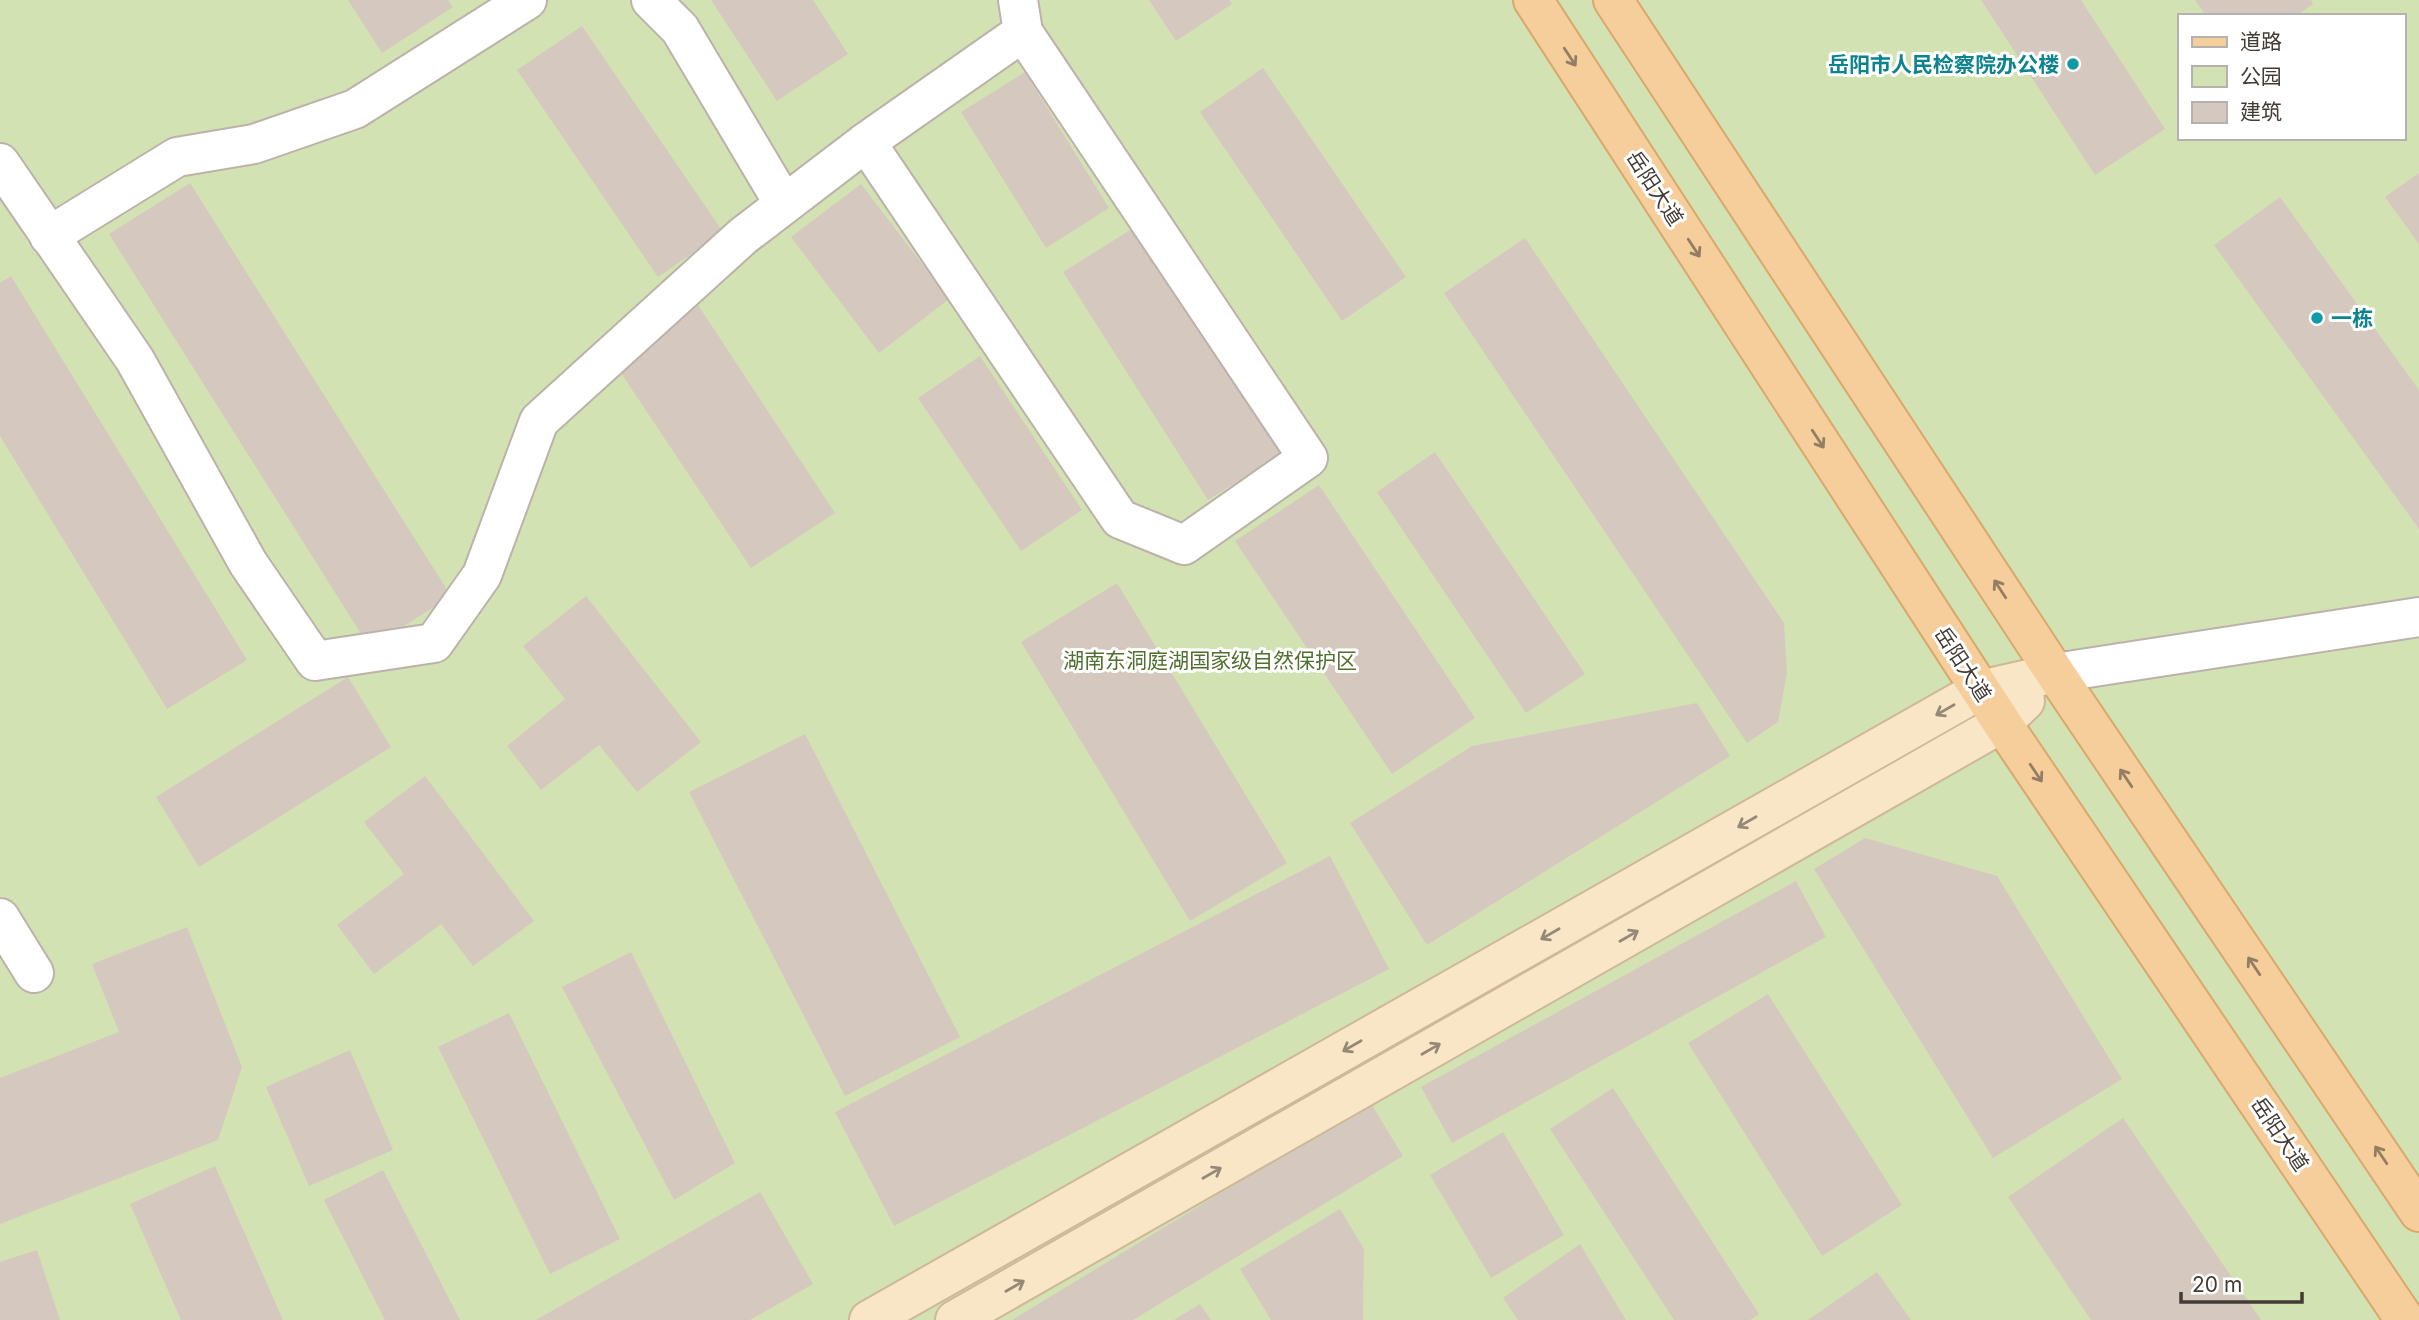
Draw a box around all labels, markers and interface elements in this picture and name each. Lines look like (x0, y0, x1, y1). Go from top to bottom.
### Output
legend (2178, 14, 2405, 140)
text: 道路 (2240, 29, 2282, 54)
one-way arrow (1563, 47, 1577, 67)
place label: 岳阳市人民检察院办公楼 (1828, 52, 2059, 77)
marker: 岳阳市人民检察院办公楼 (2065, 56, 2081, 72)
text: 公园 (2240, 64, 2282, 89)
text: 建筑 (2240, 99, 2282, 124)
street label: 岳阳大道 (1622, 146, 1688, 230)
one-way arrow (1686, 238, 1701, 257)
place label: 一栋 (2331, 306, 2373, 331)
marker: 一栋 (2309, 310, 2325, 326)
one-way arrow (1810, 429, 1825, 448)
one-way arrow (1993, 579, 2007, 599)
street label: 岳阳大道 (1930, 622, 1996, 706)
park label: 湖南东洞庭湖国家级自然保护区 (1063, 648, 1357, 673)
one-way arrow (1936, 703, 1956, 717)
one-way arrow (2029, 763, 2043, 782)
one-way arrow (2119, 769, 2134, 788)
one-way arrow (1738, 815, 1758, 829)
one-way arrow (1540, 927, 1560, 941)
one-way arrow (1618, 929, 1638, 943)
one-way arrow (2246, 957, 2260, 977)
one-way arrow (1342, 1040, 1362, 1054)
one-way arrow (1421, 1042, 1441, 1056)
street label: 岳阳大道 (2246, 1092, 2314, 1176)
one-way arrow (2374, 1146, 2388, 1165)
one-way arrow (1202, 1166, 1222, 1180)
scale bar (2181, 1260, 2302, 1304)
text: 20 m (2192, 1272, 2242, 1297)
one-way arrow (1004, 1279, 1024, 1293)

